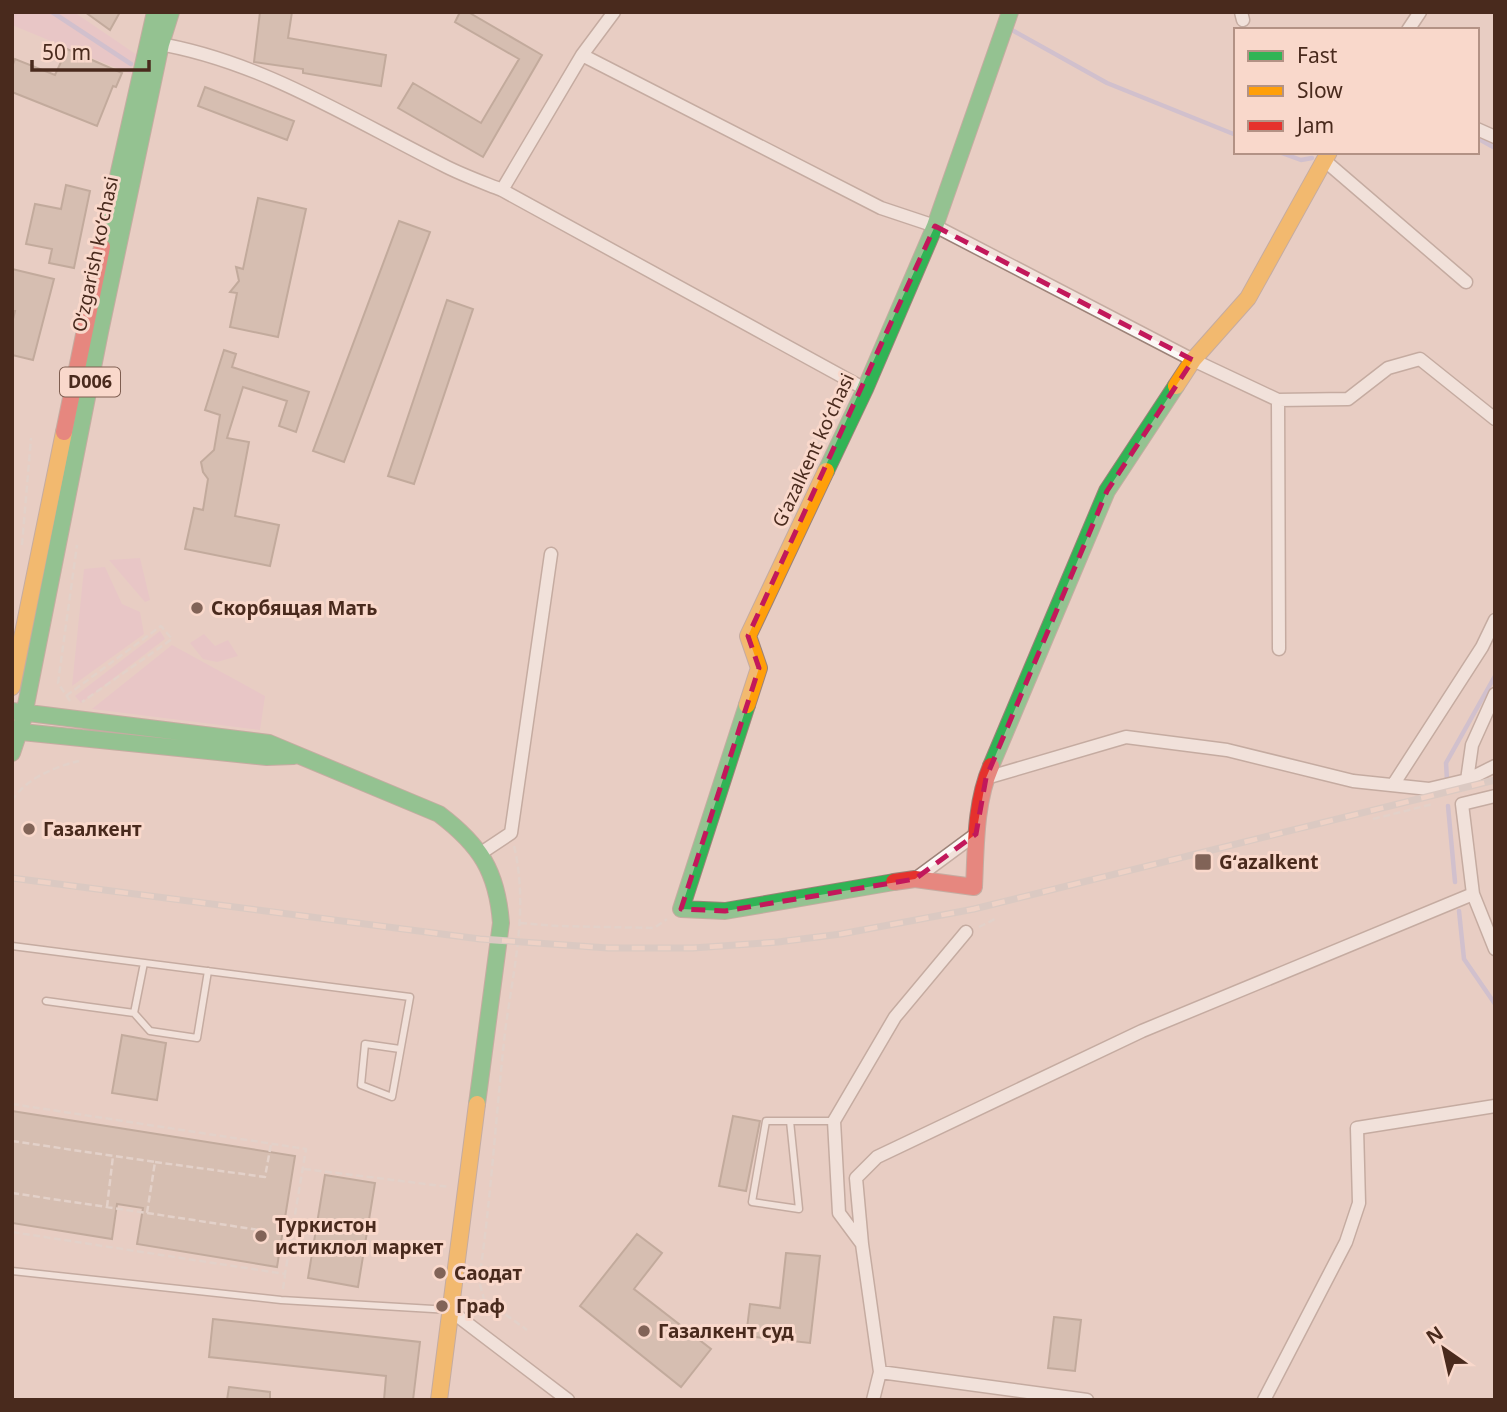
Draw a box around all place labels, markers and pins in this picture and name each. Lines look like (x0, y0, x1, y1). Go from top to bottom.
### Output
place label: Скорбящая Мать (211, 595, 377, 621)
marker: Скорбящая Мать (189, 600, 205, 616)
place label: Газалкент (43, 816, 142, 842)
marker: Газалкент (21, 821, 37, 837)
place label: Gʻazalkent (1219, 849, 1318, 875)
marker: Gʻazalkent (1193, 852, 1213, 872)
place label: Туркистон истиклол маркет (275, 1212, 444, 1260)
marker: Туркистон истиклол маркет (253, 1228, 269, 1244)
place label: Саодат (454, 1260, 522, 1286)
marker: Саодат (432, 1265, 448, 1281)
place label: Граф (456, 1293, 505, 1319)
marker: Граф (434, 1298, 450, 1314)
place label: Газалкент суд (658, 1318, 794, 1344)
marker: Газалкент суд (636, 1323, 652, 1339)

